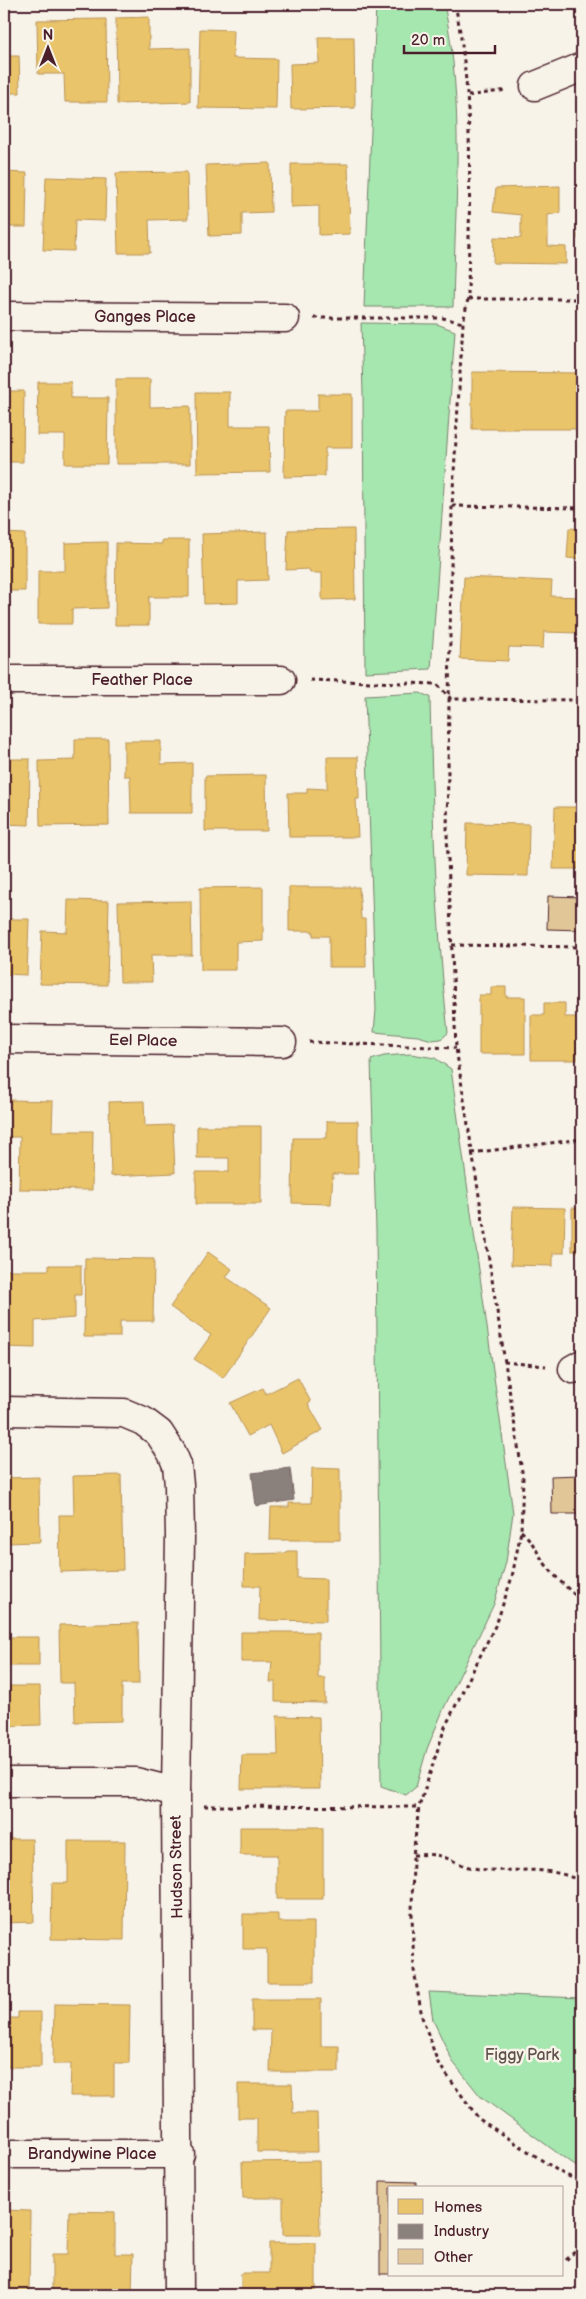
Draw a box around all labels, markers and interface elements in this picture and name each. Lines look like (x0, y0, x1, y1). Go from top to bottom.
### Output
north arrow (22, 22, 72, 72)
scale bar (404, 22, 495, 54)
text: N (43, 27, 53, 44)
text: 20 m (411, 31, 445, 50)
street label: Ganges Place (94, 308, 196, 327)
street label: Feather Place (91, 671, 193, 690)
street label: Eel Place (109, 1031, 178, 1051)
street label: Hudson Street (167, 1815, 187, 1919)
park label: Figgy Park (485, 2046, 559, 2065)
street label: Brandywine Place (28, 2145, 157, 2164)
legend (388, 2186, 564, 2276)
text: Homes (434, 2198, 483, 2217)
text: Industry (434, 2222, 489, 2241)
text: Other (434, 2248, 473, 2267)

